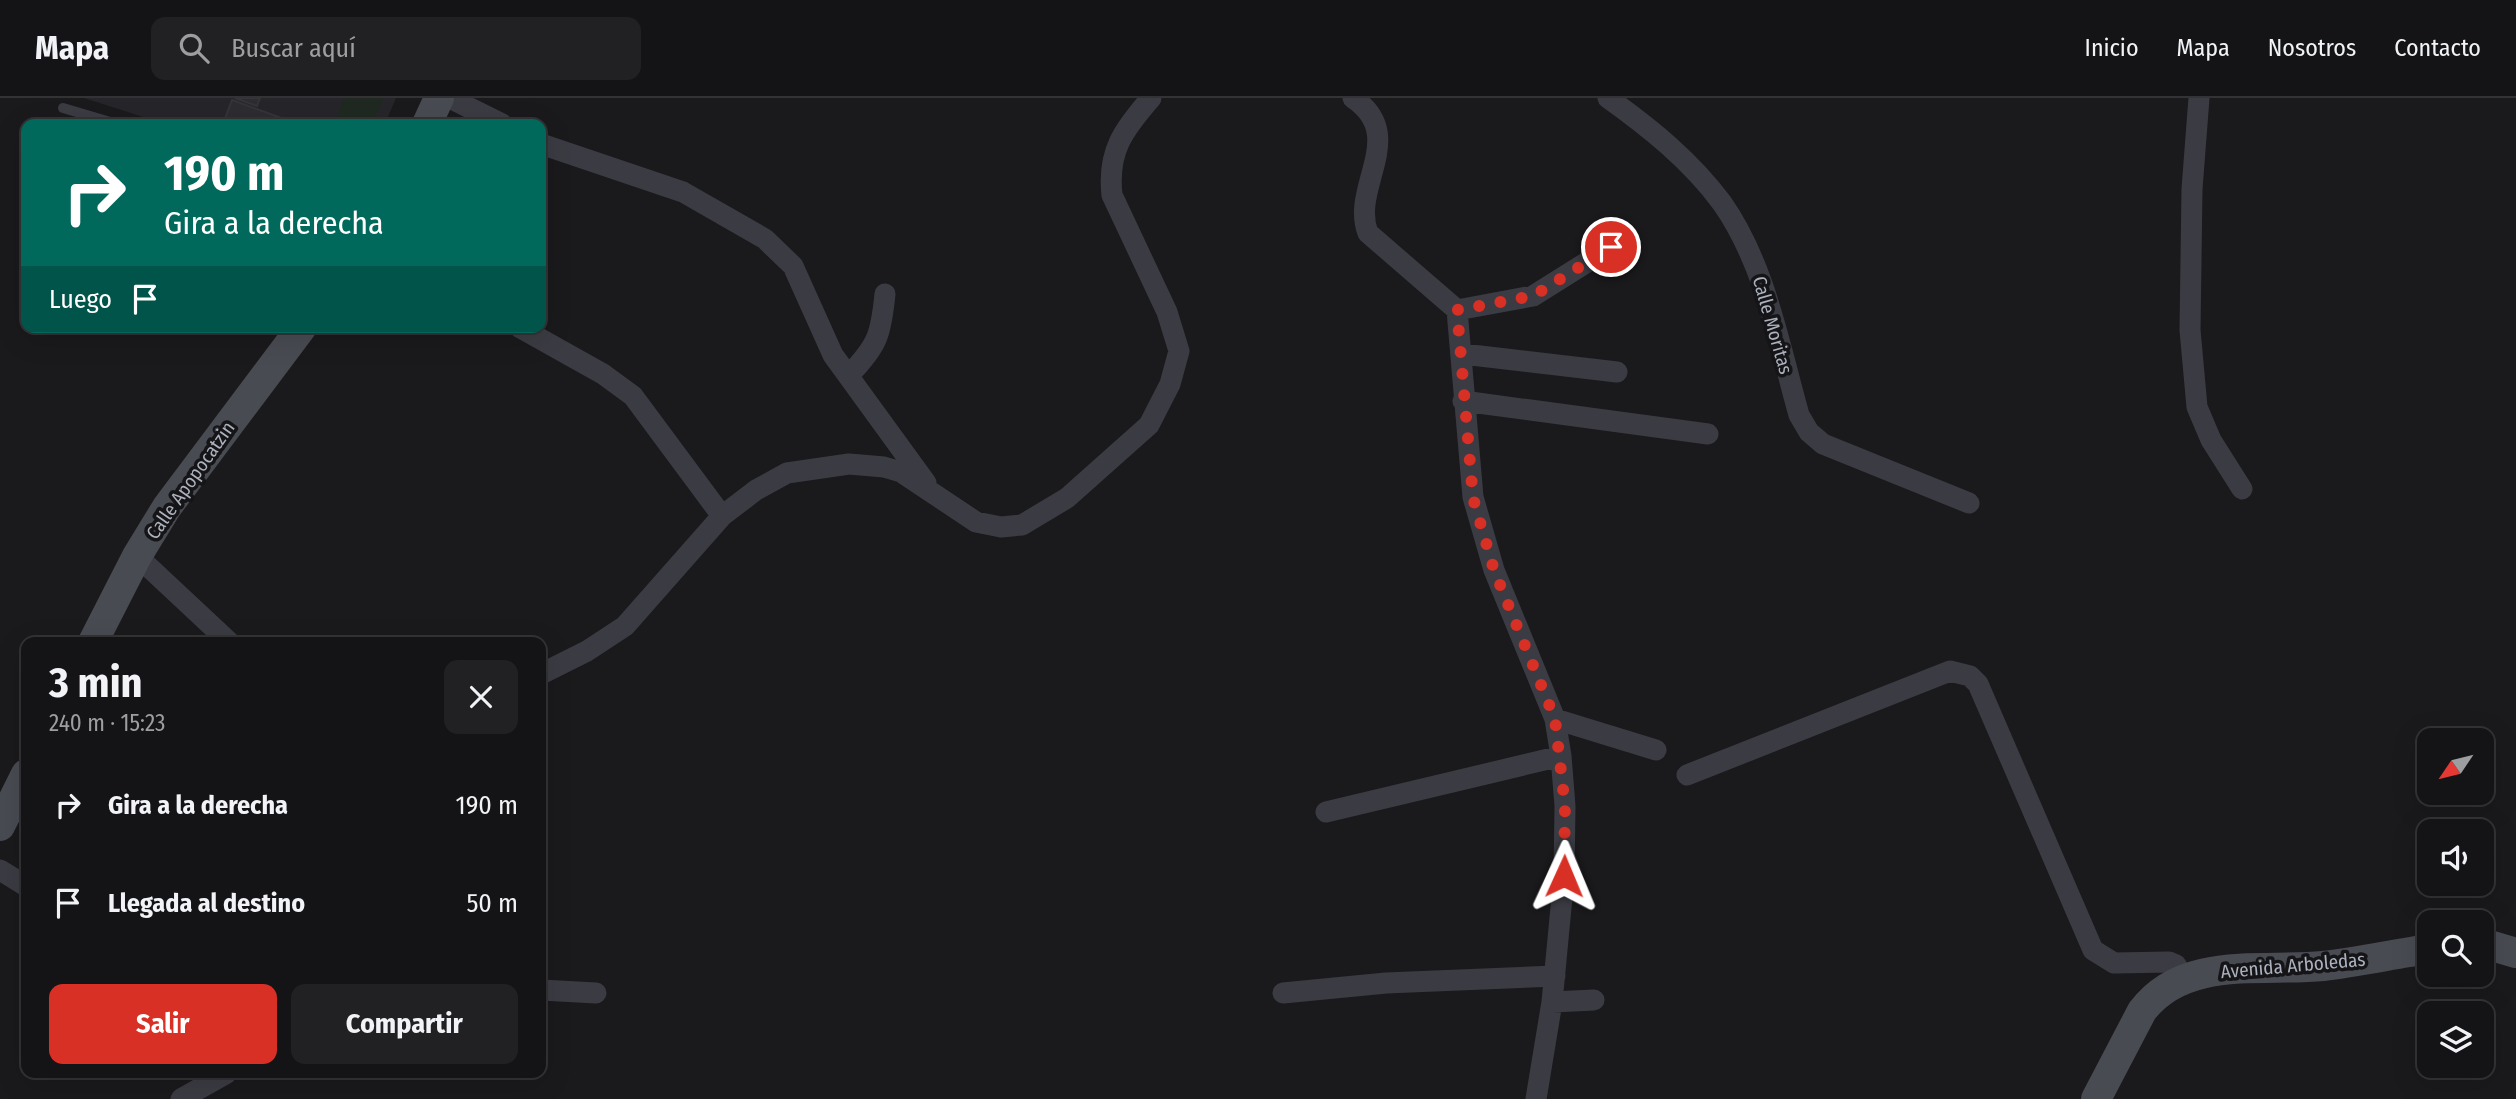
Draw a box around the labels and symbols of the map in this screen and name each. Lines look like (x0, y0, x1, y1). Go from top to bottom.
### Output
pin (1581, 217, 1641, 277)
street label: Calle Moritas (1748, 274, 1797, 377)
street label: Calle Apopocatzin (141, 417, 240, 544)
north arrow (2417, 728, 2494, 805)
position arrow (1527, 839, 1601, 913)
street label: Avenida Arboledas (2220, 948, 2366, 983)

